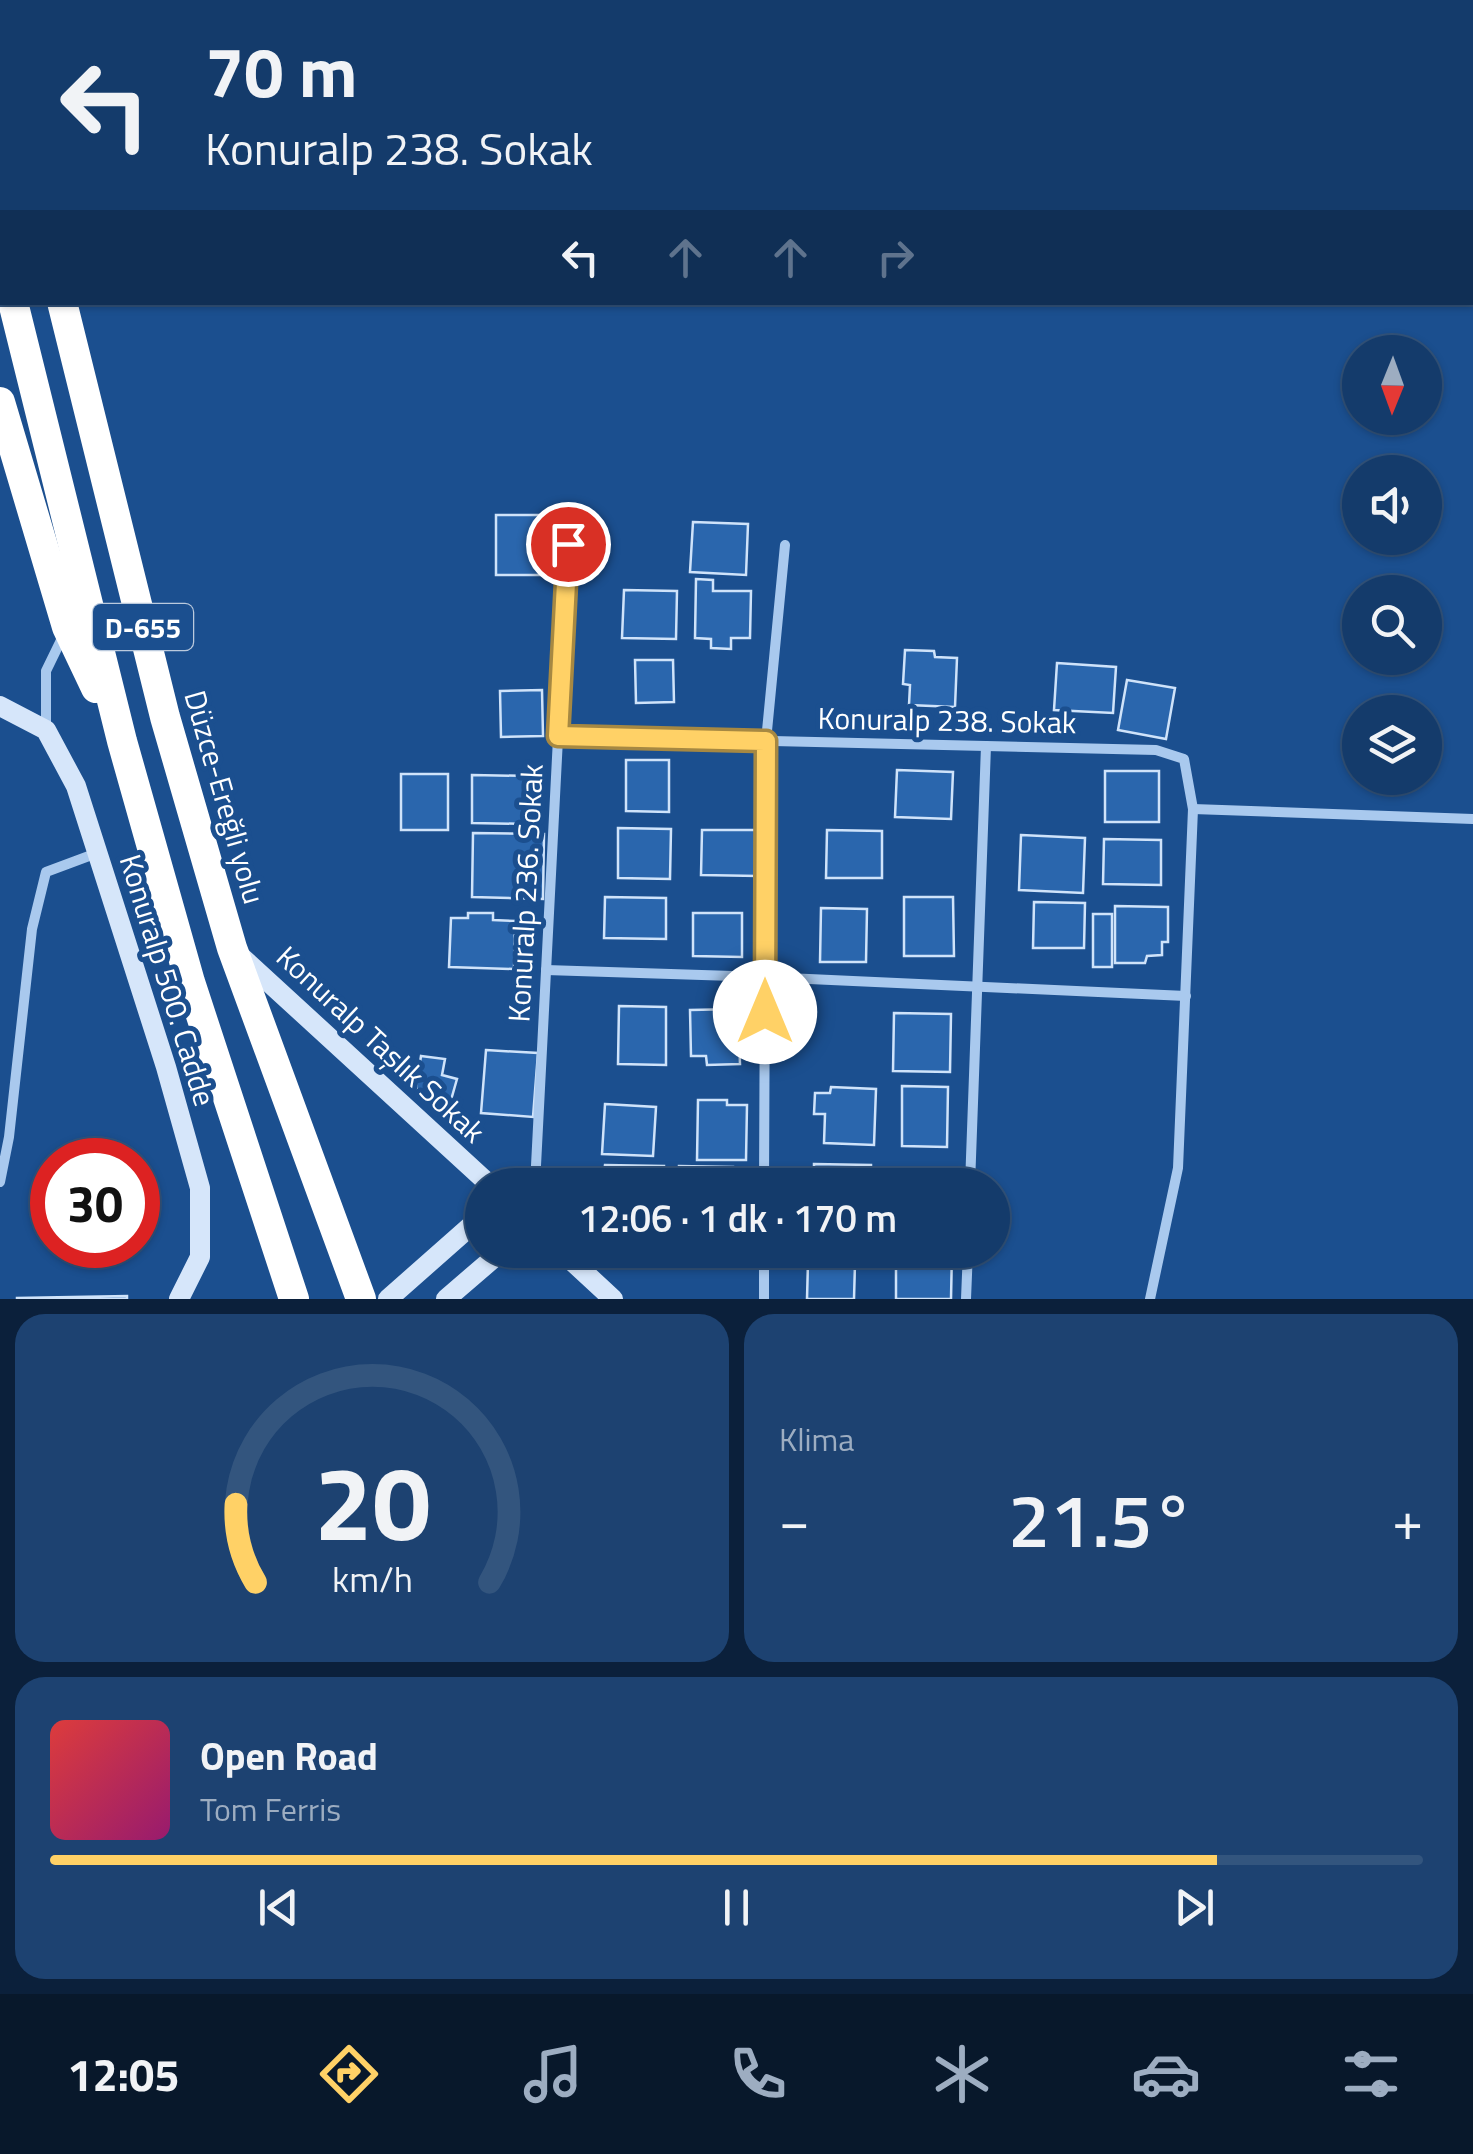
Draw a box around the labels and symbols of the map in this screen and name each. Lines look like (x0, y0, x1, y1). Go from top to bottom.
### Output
north arrow (1342, 335, 1442, 435)
pin (526, 502, 611, 587)
road number: D-655 (93, 604, 193, 650)
street label: Düzce-Ereğli yolu (173, 685, 277, 909)
street label: Konuralp 238. Sokak (817, 695, 1077, 745)
street label: Konuralp 236. Sokak (495, 763, 555, 1023)
street label: Konuralp 500. Cadde (108, 848, 228, 1112)
street label: Konuralp Taşlık Sokak (266, 935, 496, 1153)
position arrow (713, 960, 817, 1064)
speed limit sign: 30 (30, 1138, 160, 1268)

